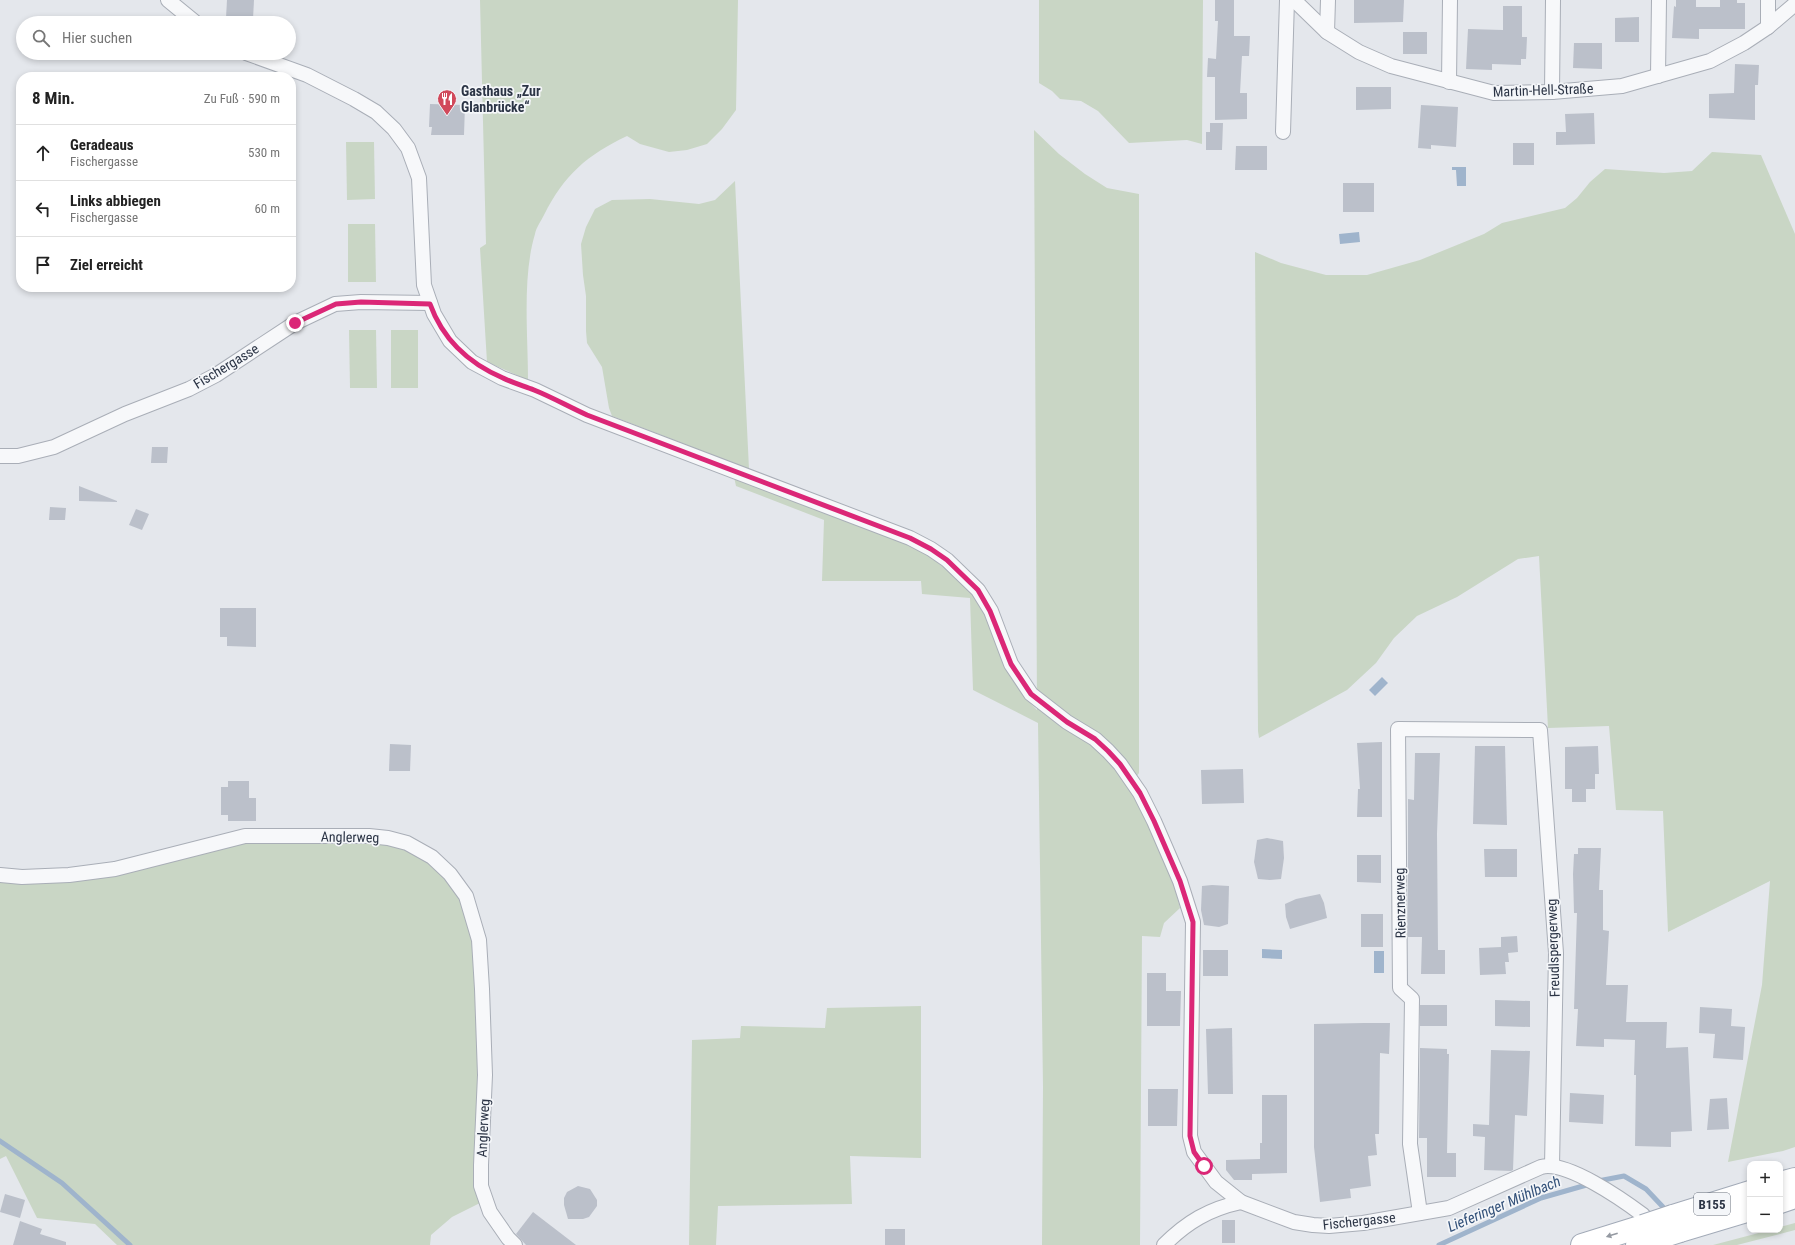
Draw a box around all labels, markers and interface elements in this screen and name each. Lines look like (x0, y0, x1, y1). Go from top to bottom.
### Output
search box (16, 16, 296, 60)
icon: search (30, 27, 52, 49)
text: Hier suchen (62, 29, 132, 47)
street label: Martin-Hell-Straße (1492, 80, 1594, 100)
place label: Gasthaus „Zur Glanbrücke“ (461, 83, 541, 115)
text: 8 Min. (32, 88, 75, 108)
restaurant icon: Gasthaus „Zur Glanbrücke“ (436, 88, 458, 116)
text: Zu Fuß · 590 m (204, 91, 280, 106)
text: Geradeaus (70, 136, 134, 154)
icon: ahead (32, 142, 54, 164)
text: 530 m (248, 145, 280, 160)
text: Fischergasse (70, 154, 138, 169)
text: Links abbiegen (70, 192, 161, 210)
icon: left (32, 198, 54, 220)
text: 60 m (254, 201, 280, 216)
text: Fischergasse (70, 210, 138, 225)
icon: arrive (32, 254, 54, 276)
text: Ziel erreicht (70, 256, 143, 274)
route end (286, 314, 304, 332)
street label: Fischergasse (191, 340, 262, 392)
street label: Anglerweg (321, 828, 379, 846)
street label: Rienznerweg (1391, 868, 1409, 938)
street label: Freudlspergerweg (1543, 898, 1563, 998)
street label: Anglerweg (473, 1098, 493, 1158)
route start (1195, 1157, 1213, 1175)
map controls (1747, 1161, 1783, 1233)
button: + (1747, 1161, 1783, 1197)
water label: Lieferinger Mühlbach (1445, 1172, 1563, 1236)
road number: B155 (1694, 1193, 1730, 1215)
button: − (1747, 1197, 1783, 1233)
street label: Fischergasse (1322, 1209, 1397, 1233)
one-way arrow (1606, 1232, 1618, 1238)

